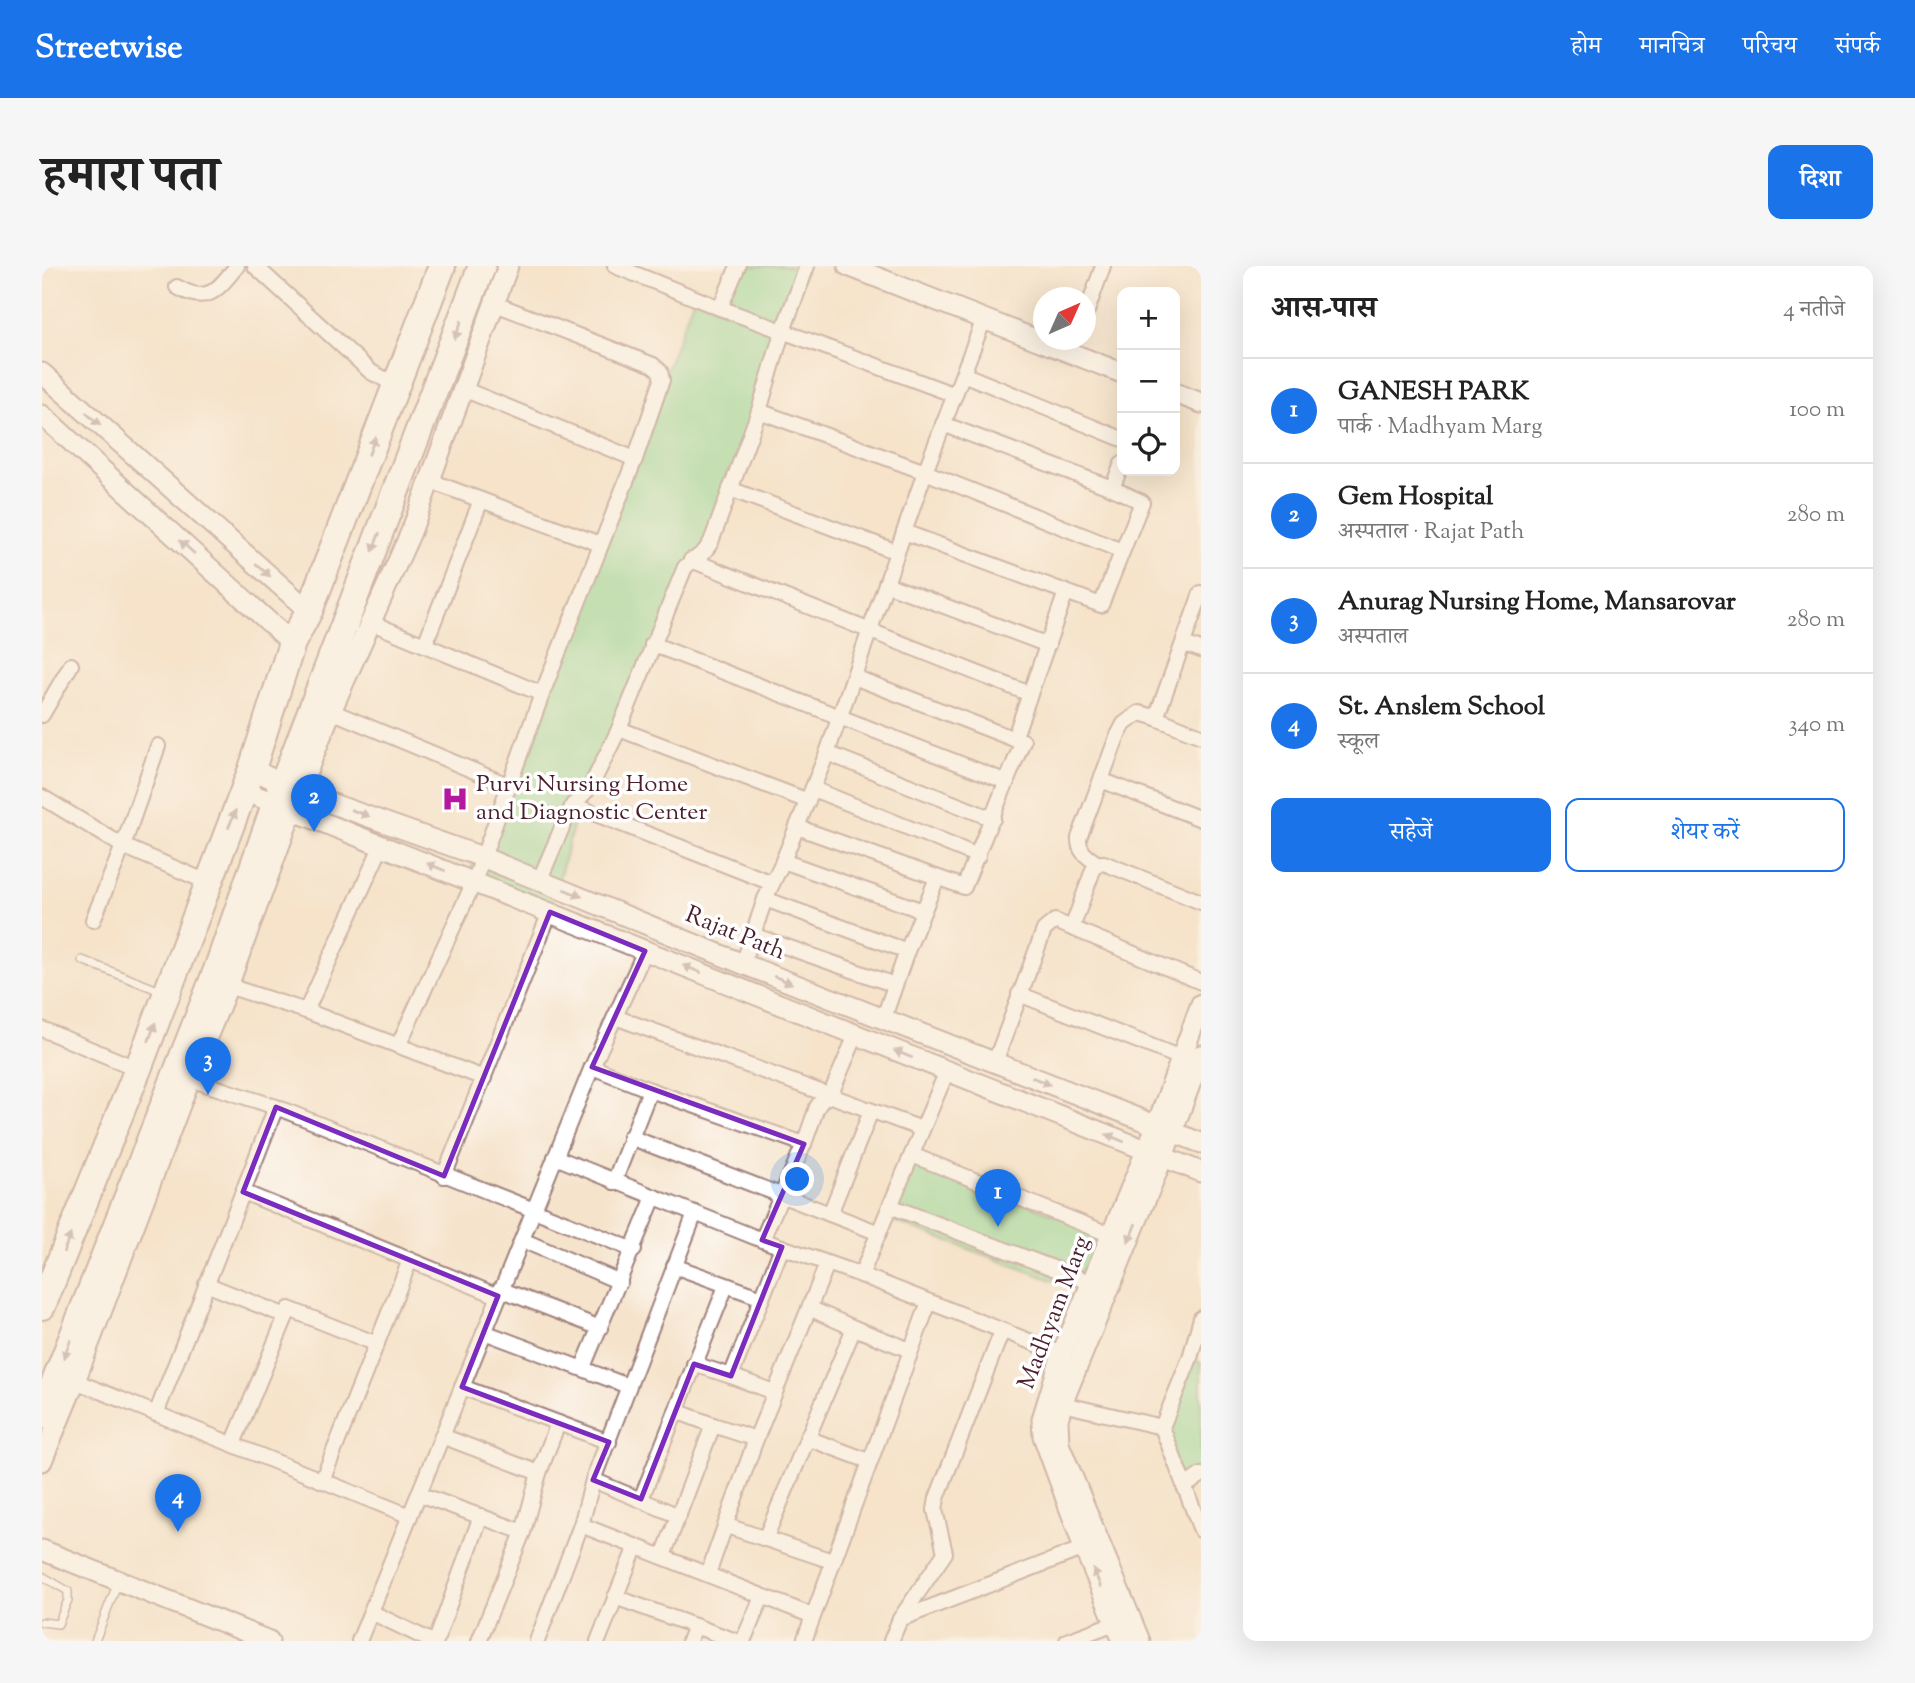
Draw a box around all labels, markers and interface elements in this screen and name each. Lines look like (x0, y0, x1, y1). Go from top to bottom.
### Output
text: Streetwise (35, 25, 183, 73)
text: होम (1571, 30, 1601, 64)
text: मानचित्र (1639, 30, 1705, 64)
text: परिचय (1743, 30, 1797, 64)
text: संपर्क (1835, 30, 1880, 64)
text: हमारा पता (42, 143, 219, 213)
button: दिशा (1768, 145, 1873, 219)
north arrow (1033, 287, 1096, 350)
map controls (1117, 287, 1180, 476)
button: + (1117, 287, 1180, 350)
text: आस-पास (1271, 288, 1377, 331)
text: 4 नतीजे (1783, 294, 1845, 327)
one-way arrow (452, 319, 463, 340)
button: − (1117, 350, 1180, 413)
text: GANESH PARK (1338, 374, 1529, 411)
text: 1 (1290, 394, 1298, 427)
text: 100 m (1789, 394, 1845, 427)
one-way arrow (84, 410, 101, 426)
text: पार्क · Madhyam Marg (1338, 411, 1542, 444)
button: locate (1117, 413, 1180, 476)
one-way arrow (367, 435, 378, 456)
text: Gem Hospital (1338, 479, 1493, 516)
text: 2 (1289, 499, 1299, 532)
text: 280 m (1787, 499, 1845, 532)
text: अस्पताल · Rajat Path (1338, 516, 1524, 549)
one-way arrow (371, 532, 382, 553)
one-way arrow (179, 540, 196, 556)
one-way arrow (254, 562, 272, 578)
text: Anurag Nursing Home, Mansarovar (1338, 584, 1736, 621)
text: 3 (1289, 604, 1299, 637)
text: 280 m (1787, 604, 1845, 637)
text: अस्पताल (1338, 621, 1408, 654)
text: St. Anslem School (1338, 689, 1545, 726)
text: 4 (1288, 709, 1300, 742)
text: 340 m (1788, 709, 1845, 742)
text: स्कूल (1338, 726, 1379, 759)
place label: Purvi Nursing Home and Diagnostic Center (476, 768, 708, 830)
pin: 2 (291, 774, 337, 832)
hospital icon: Purvi Nursing Home and Diagnostic Center (440, 784, 470, 814)
button: सहेजें (1271, 798, 1551, 872)
button: शेयर करें (1565, 798, 1845, 872)
one-way arrow (350, 808, 371, 819)
one-way arrow (227, 809, 238, 830)
one-way arrow (425, 861, 446, 872)
one-way arrow (563, 888, 584, 899)
street label: Rajat Path (680, 899, 790, 969)
one-way arrow (682, 964, 703, 975)
one-way arrow (773, 975, 794, 986)
one-way arrow (147, 1021, 158, 1042)
pin: 3 (185, 1037, 231, 1095)
one-way arrow (893, 1048, 914, 1059)
one-way arrow (1030, 1075, 1051, 1086)
one-way arrow (1104, 1133, 1125, 1144)
your location (780, 1162, 814, 1196)
pin: 1 (975, 1169, 1021, 1227)
one-way arrow (1127, 1222, 1138, 1243)
street label: Madhyam Marg (1010, 1231, 1100, 1395)
one-way arrow (62, 1233, 73, 1254)
one-way arrow (62, 1339, 73, 1360)
pin: 4 (155, 1474, 201, 1532)
one-way arrow (1091, 1567, 1102, 1588)

